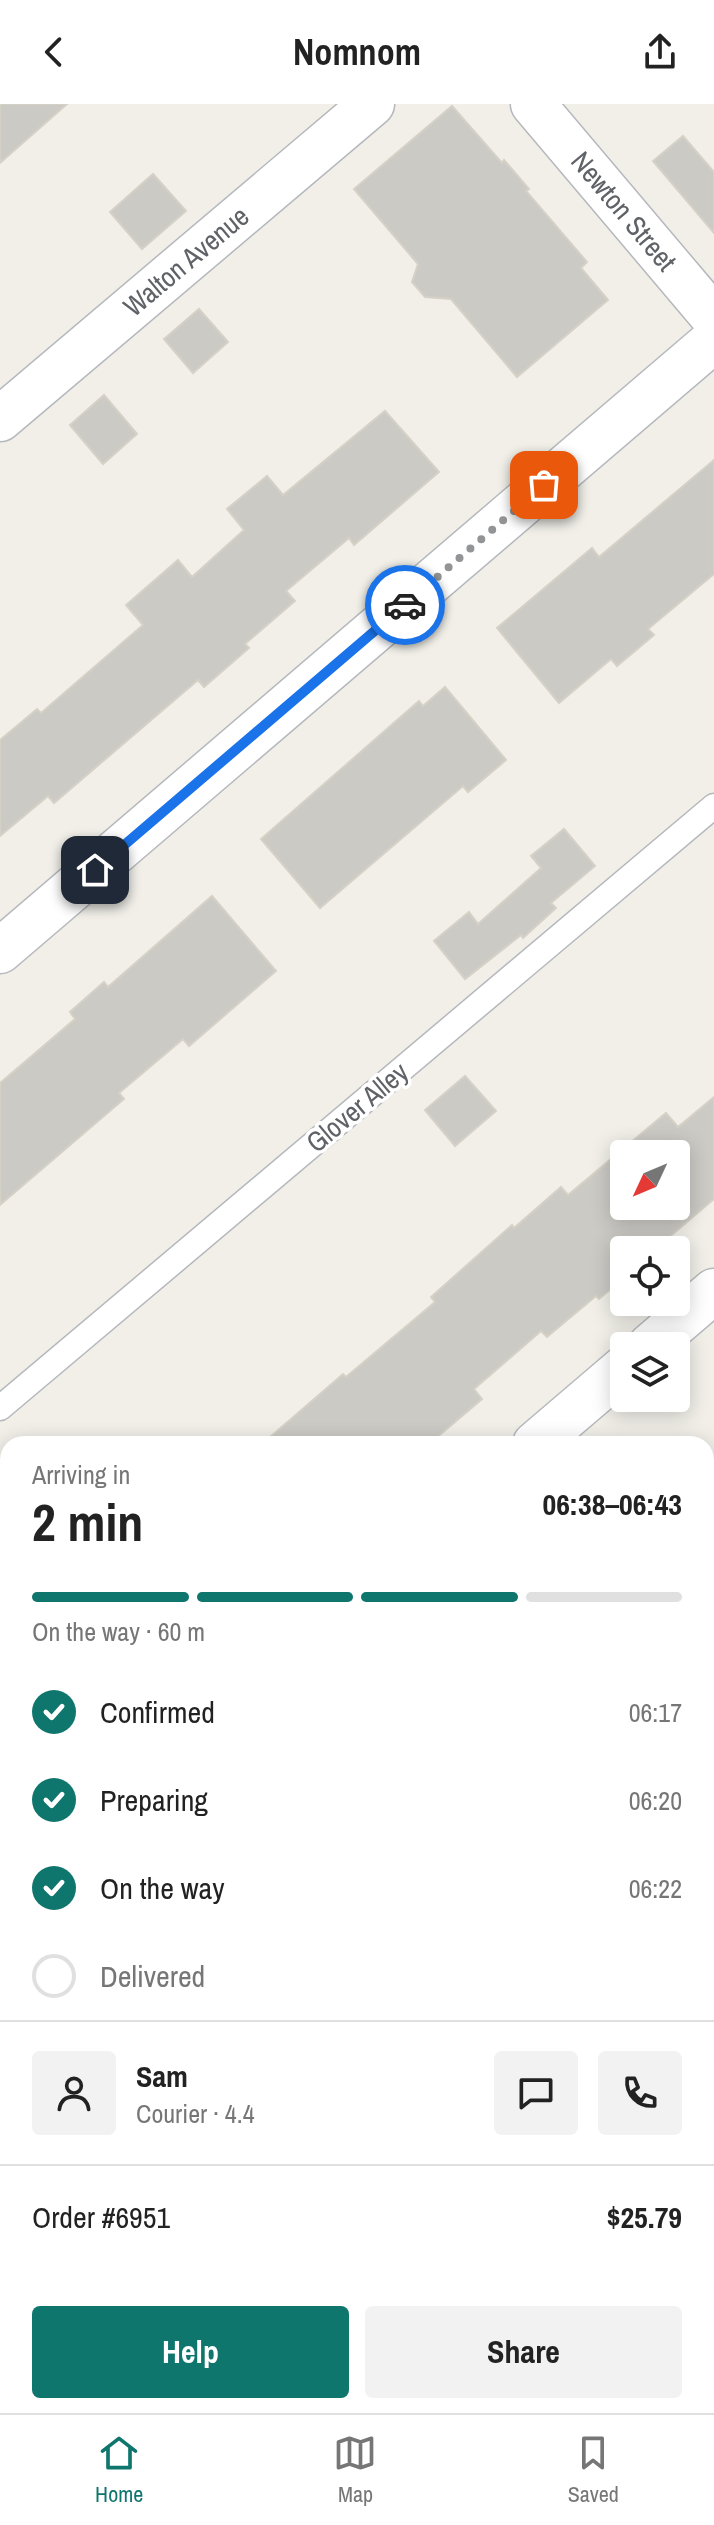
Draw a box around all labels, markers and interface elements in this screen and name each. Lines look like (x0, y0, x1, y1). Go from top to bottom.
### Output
text: Nomnom (293, 28, 421, 76)
icon: back (32, 30, 76, 74)
icon: share (638, 30, 682, 74)
street label: Newton Street (563, 143, 685, 279)
street label: Walton Avenue (115, 197, 257, 325)
pin (510, 451, 578, 519)
icon: bag (522, 463, 566, 507)
courier (365, 565, 445, 645)
icon: car (383, 583, 427, 627)
pin (61, 836, 129, 904)
icon: home (73, 848, 117, 892)
street label: Glover Alley (298, 1053, 417, 1161)
north arrow (610, 1140, 690, 1220)
map controls (610, 1140, 690, 1412)
button: locate (610, 1236, 690, 1316)
button: layers (610, 1332, 690, 1412)
text: Arriving in (32, 1457, 130, 1492)
text: 06:38–06:43 (543, 1484, 682, 1524)
text: 2 min (32, 1487, 143, 1557)
text: On the way · 60 m (32, 1614, 205, 1649)
icon: check (32, 1690, 76, 1734)
text: Confirmed (100, 1692, 215, 1732)
text: 06:17 (629, 1695, 682, 1730)
icon: check (32, 1778, 76, 1822)
text: Preparing (100, 1780, 208, 1820)
text: 06:20 (629, 1783, 682, 1818)
icon: check (32, 1866, 76, 1910)
text: On the way (100, 1868, 224, 1908)
text: 06:22 (629, 1871, 682, 1906)
text: Delivered (100, 1956, 205, 1996)
button: person (32, 2051, 116, 2135)
button: chat (494, 2051, 578, 2135)
button: phone (598, 2051, 682, 2135)
text: Sam (136, 2056, 188, 2096)
text: Courier · 4.4 (136, 2096, 255, 2131)
text: Order #6951 (32, 2197, 170, 2237)
text: $25.79 (607, 2197, 682, 2237)
button: Help (32, 2306, 349, 2398)
button: Share (365, 2306, 682, 2398)
tab: Home (95, 2431, 143, 2509)
tab: Map (333, 2431, 377, 2509)
tab: Saved (568, 2431, 619, 2509)

